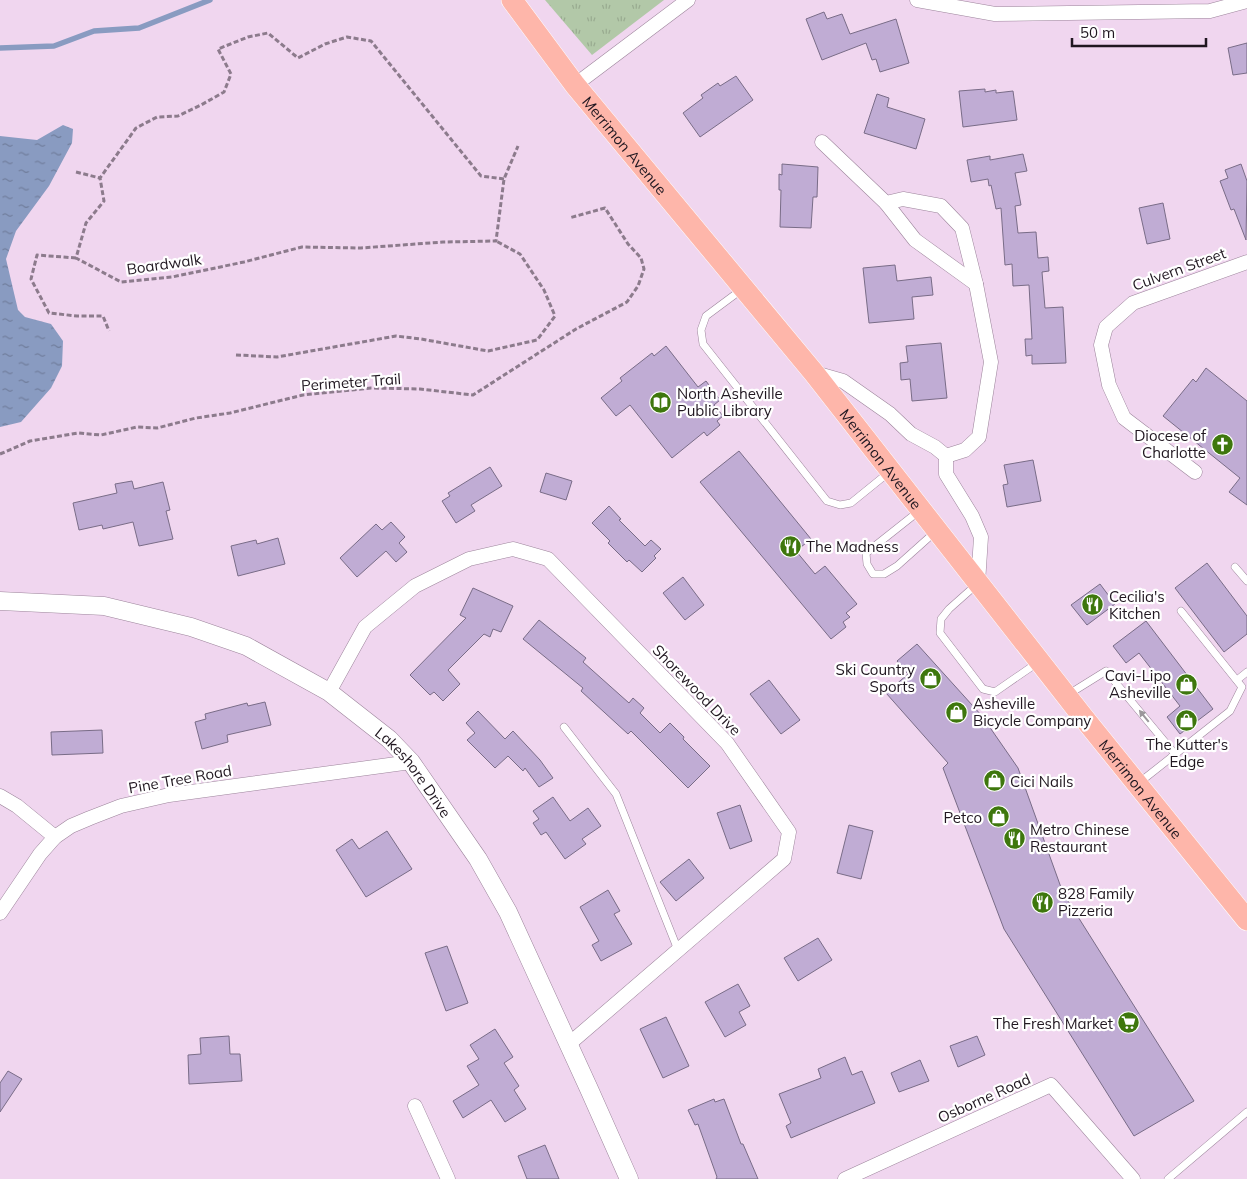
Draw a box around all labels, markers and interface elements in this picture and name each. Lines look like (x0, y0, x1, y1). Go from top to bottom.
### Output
scale bar (1072, 15, 1206, 47)
text: 50 m (1080, 23, 1115, 42)
street label: Merrimon Avenue (579, 92, 671, 198)
street label: Culvern Street (1130, 243, 1228, 295)
street label: Boardwalk (125, 249, 203, 279)
street label: Perimeter Trail (300, 369, 402, 395)
place label: North Asheville Public Library (677, 384, 783, 420)
library icon: North Asheville Public Library (649, 390, 673, 414)
street label: Merrimon Avenue (836, 405, 926, 513)
place label: Diocese of Charlotte (1134, 426, 1207, 462)
church icon: Diocese of Charlotte (1210, 432, 1234, 456)
restaurant icon: The Madness (778, 534, 802, 558)
place label: The Madness (806, 537, 899, 556)
place label: Cecilia's Kitchen (1109, 587, 1165, 623)
restaurant icon: Cecilia's Kitchen (1081, 593, 1105, 617)
street label: Shorewood Drive (649, 640, 745, 740)
place label: Ski Country Sports (836, 660, 915, 696)
shop icon: Ski Country Sports (919, 666, 943, 690)
place label: Cavi-Lipo Asheville (1105, 666, 1171, 702)
shop icon: Cavi-Lipo Asheville (1175, 672, 1199, 696)
place label: Asheville Bicycle Company (973, 694, 1091, 730)
shop icon: Asheville Bicycle Company (945, 700, 969, 724)
shop icon: The Kutter's Edge (1175, 709, 1199, 733)
one-way arrow (1138, 710, 1149, 723)
street label: Lakeshore Drive (372, 722, 456, 821)
street label: Merrimon Avenue (1095, 735, 1187, 842)
place label: The Kutter's Edge (1146, 735, 1228, 771)
street label: Pine Tree Road (127, 761, 233, 797)
shop icon: Cici Nails (982, 769, 1006, 793)
place label: Cici Nails (1010, 772, 1074, 791)
shop icon: Petco (986, 805, 1010, 829)
place label: Petco (943, 808, 982, 827)
place label: Metro Chinese Restaurant (1030, 820, 1129, 856)
restaurant icon: Metro Chinese Restaurant (1002, 826, 1026, 850)
place label: 828 Family Pizzeria (1058, 884, 1134, 920)
restaurant icon: 828 Family Pizzeria (1030, 890, 1054, 914)
supermarket icon: The Fresh Market (1117, 1011, 1141, 1035)
place label: The Fresh Market (993, 1014, 1113, 1033)
street label: Osborne Road (935, 1069, 1033, 1127)

